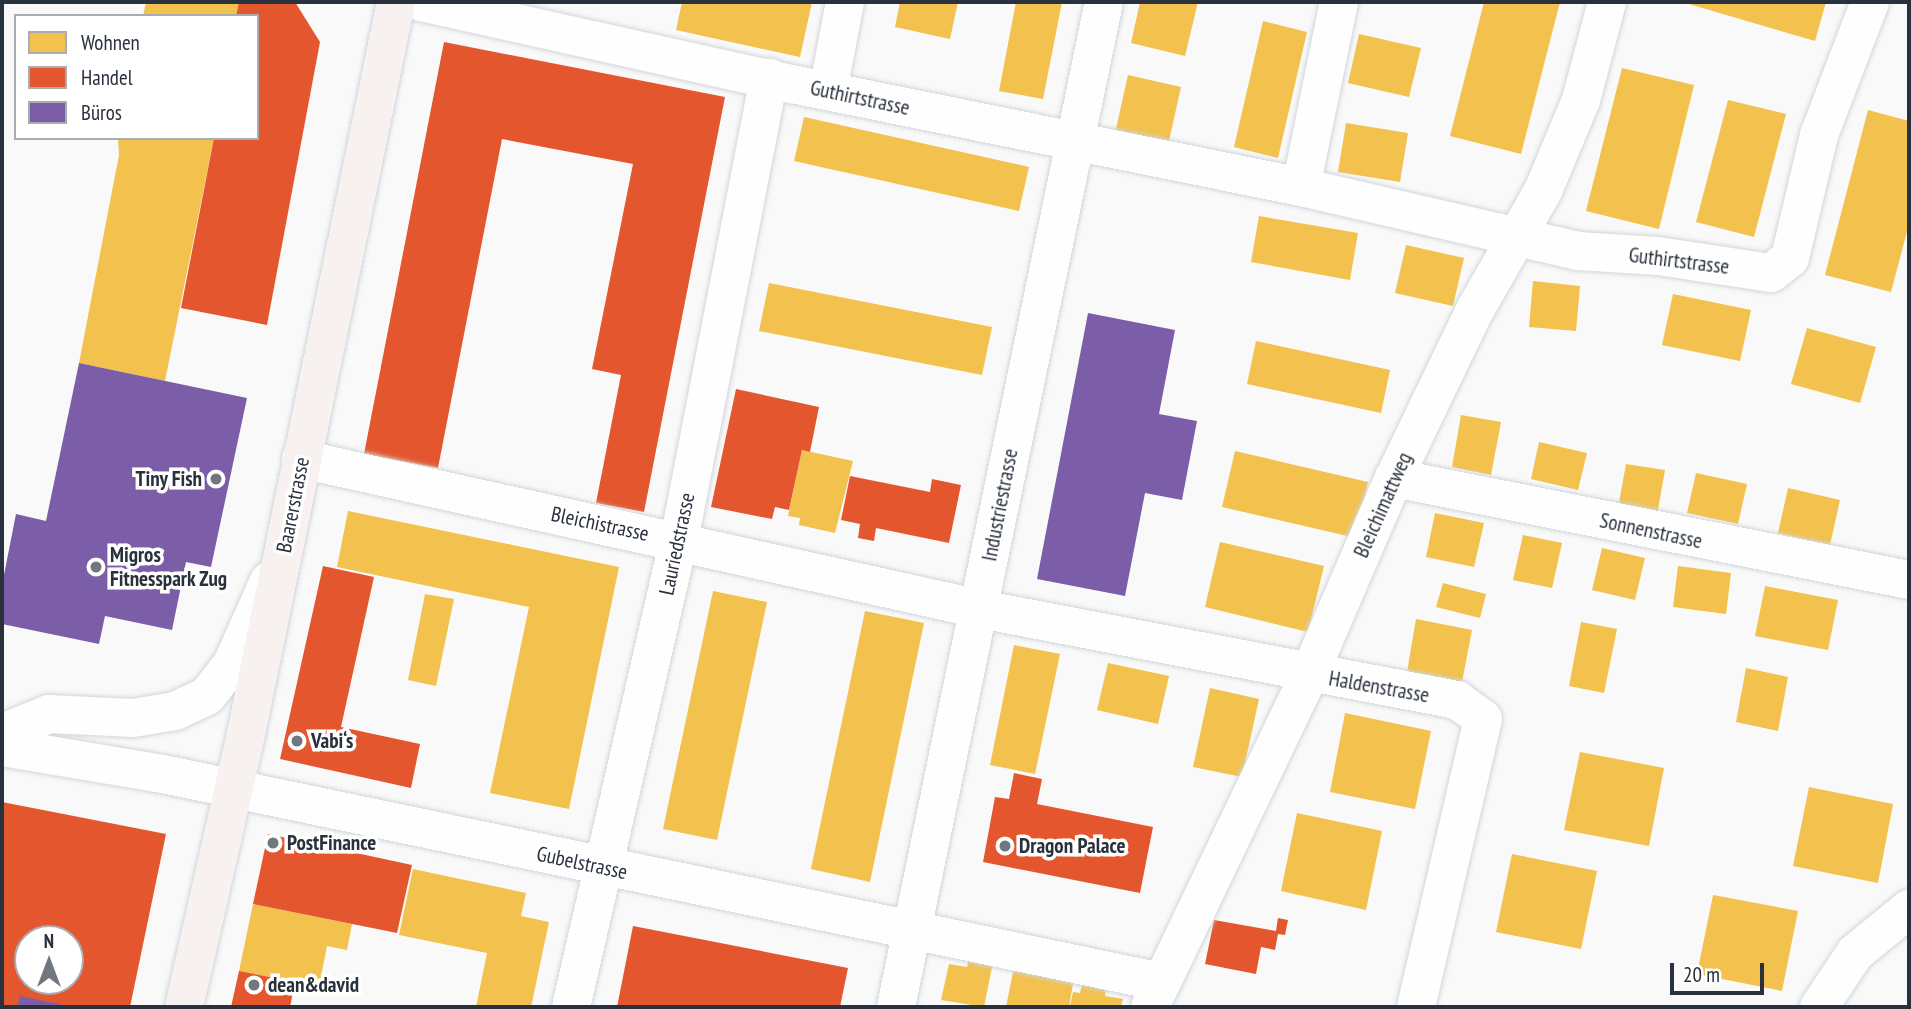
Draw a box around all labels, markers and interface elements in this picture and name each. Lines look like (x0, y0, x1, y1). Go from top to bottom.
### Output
legend (14, 14, 259, 140)
text: Wohnen (81, 29, 140, 56)
text: Handel (81, 64, 133, 91)
street label: Guthirtstrasse (808, 75, 912, 121)
text: Büros (81, 99, 122, 126)
street label: Guthirtstrasse (1627, 242, 1731, 280)
street label: Industriestrasse (977, 447, 1023, 563)
street label: Bleichimattweg (1349, 448, 1417, 562)
street label: Baarerstrasse (271, 455, 315, 555)
place label: Tiny Fish (135, 466, 202, 492)
marker: Tiny Fish (208, 471, 224, 487)
street label: Lauriedstrasse (654, 491, 700, 597)
street label: Bleichistrasse (549, 501, 651, 547)
street label: Sonnenstrasse (1597, 508, 1705, 554)
place label: Migros Fitnesspark Zug (110, 542, 228, 592)
marker: Migros Fitnesspark Zug (88, 559, 104, 575)
street label: Haldenstrasse (1327, 666, 1431, 708)
place label: Vabi‘s (311, 728, 353, 754)
marker: Vabi‘s (289, 733, 305, 749)
place label: PostFinance (287, 830, 376, 856)
place label: Dragon Palace (1019, 833, 1125, 859)
marker: PostFinance (265, 835, 281, 851)
marker: Dragon Palace (997, 838, 1013, 854)
street label: Gubelstrasse (534, 841, 630, 885)
north arrow (14, 925, 84, 995)
text: N (44, 929, 54, 953)
scale bar (1673, 950, 1768, 994)
text: 20 m (1683, 961, 1720, 988)
place label: dean&david (268, 972, 359, 998)
marker: dean&david (246, 977, 262, 993)

